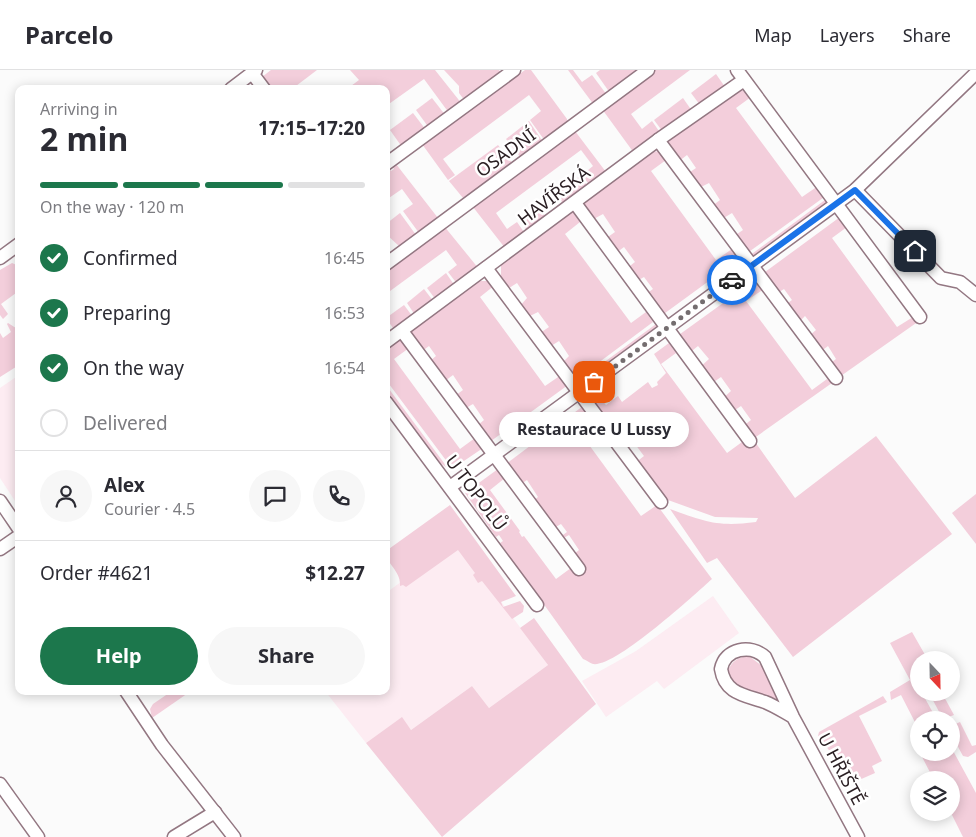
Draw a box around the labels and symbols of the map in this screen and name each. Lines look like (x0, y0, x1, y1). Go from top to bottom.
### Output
street label: OSADNÍ (471, 122, 540, 182)
street label: HAVÍŘSKÁ (512, 160, 595, 230)
pin (894, 230, 936, 272)
courier (707, 255, 757, 305)
pin (573, 361, 615, 403)
callout: Restaurace U Lussy (499, 412, 689, 447)
street label: U TOPOLŮ (440, 450, 513, 535)
north arrow (910, 651, 960, 701)
street label: U HŘIŠTĚ (813, 728, 871, 809)

